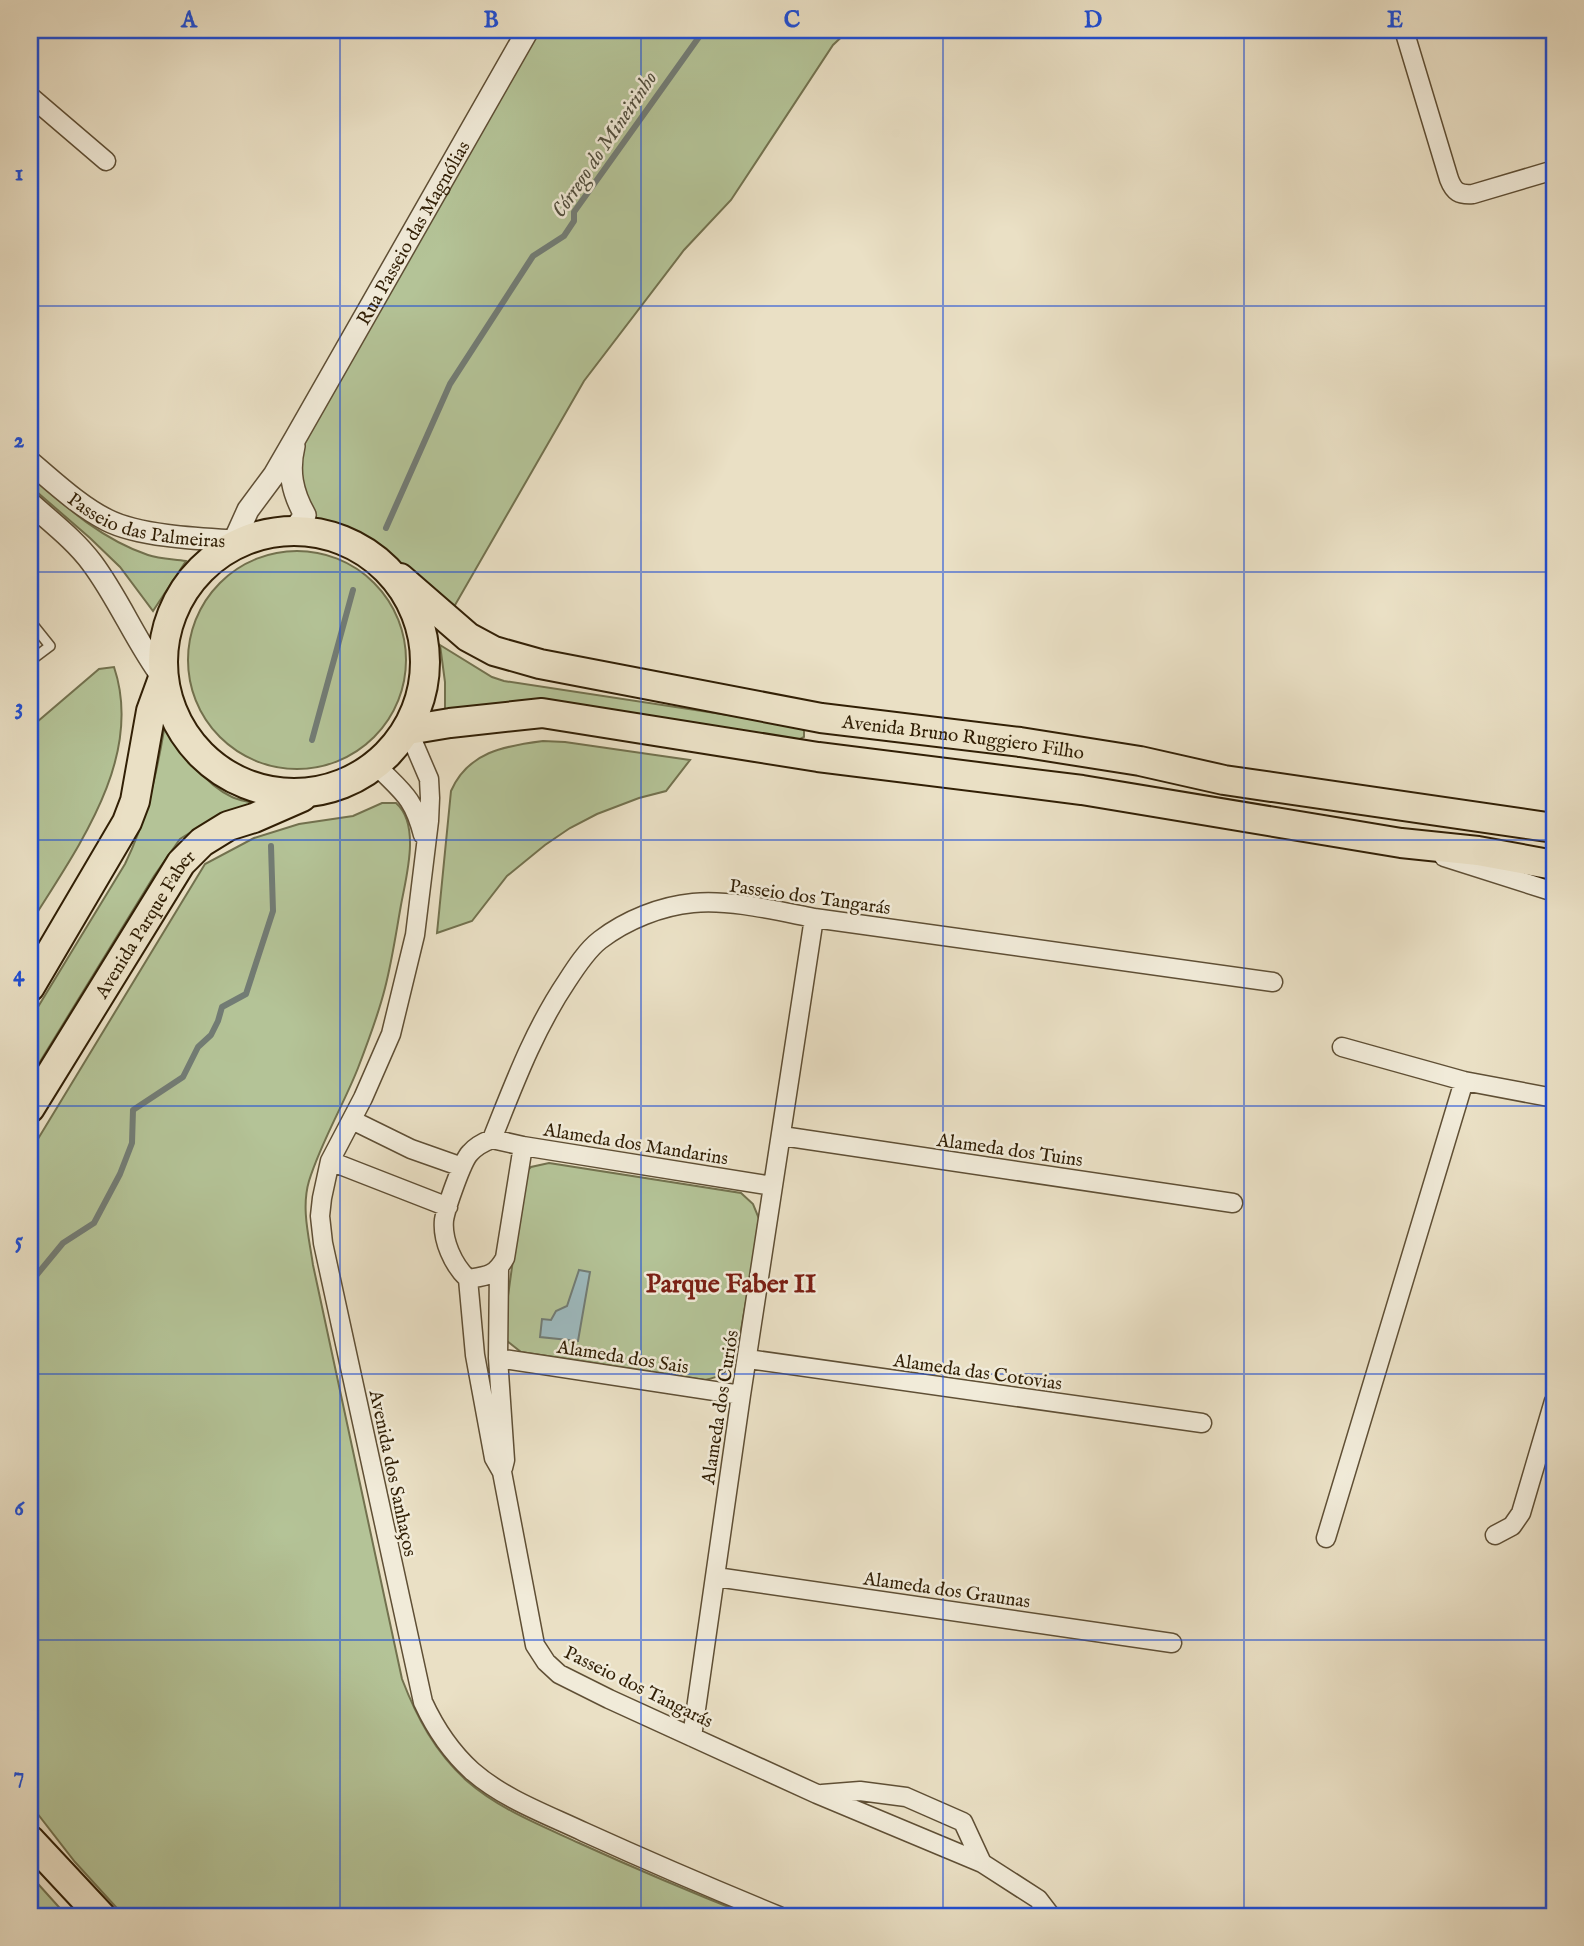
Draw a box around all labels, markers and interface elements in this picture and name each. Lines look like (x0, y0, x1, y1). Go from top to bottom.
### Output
text: A (180, 6, 198, 35)
text: B (483, 6, 499, 35)
text: C (784, 6, 801, 35)
text: D (1084, 6, 1102, 35)
text: E (1387, 6, 1403, 35)
water label: Córrego do Mineirinho (546, 66, 664, 223)
street label: Rua Passeio das Magnólias (352, 137, 476, 330)
text: 1 (15, 159, 23, 188)
text: 2 (14, 426, 25, 455)
street label: Passeio das Palmeiras (62, 488, 226, 554)
text: 3 (15, 693, 23, 722)
street label: Avenida Bruno Ruggiero Filho (840, 711, 1086, 766)
street label: Avenida Parque Faber (90, 845, 201, 1004)
street label: Passeio dos Tangarás (727, 875, 892, 921)
text: 4 (13, 960, 25, 989)
street label: Alameda dos Mandarins (541, 1118, 730, 1171)
street label: Alameda dos Tuins (934, 1129, 1084, 1173)
text: 5 (15, 1227, 24, 1256)
district label: Parque Faber II (646, 1268, 816, 1301)
street label: Alameda dos Curiós (697, 1329, 745, 1487)
street label: Alameda dos Sais (554, 1336, 690, 1380)
street label: Alameda das Cotovias (891, 1349, 1064, 1397)
street label: Avenida dos Sanhaços (362, 1387, 421, 1559)
text: 6 (14, 1494, 25, 1523)
street label: Alameda dos Graunas (861, 1567, 1032, 1615)
street label: Passeio dos Tangarás (560, 1641, 717, 1734)
text: 7 (14, 1761, 24, 1790)

